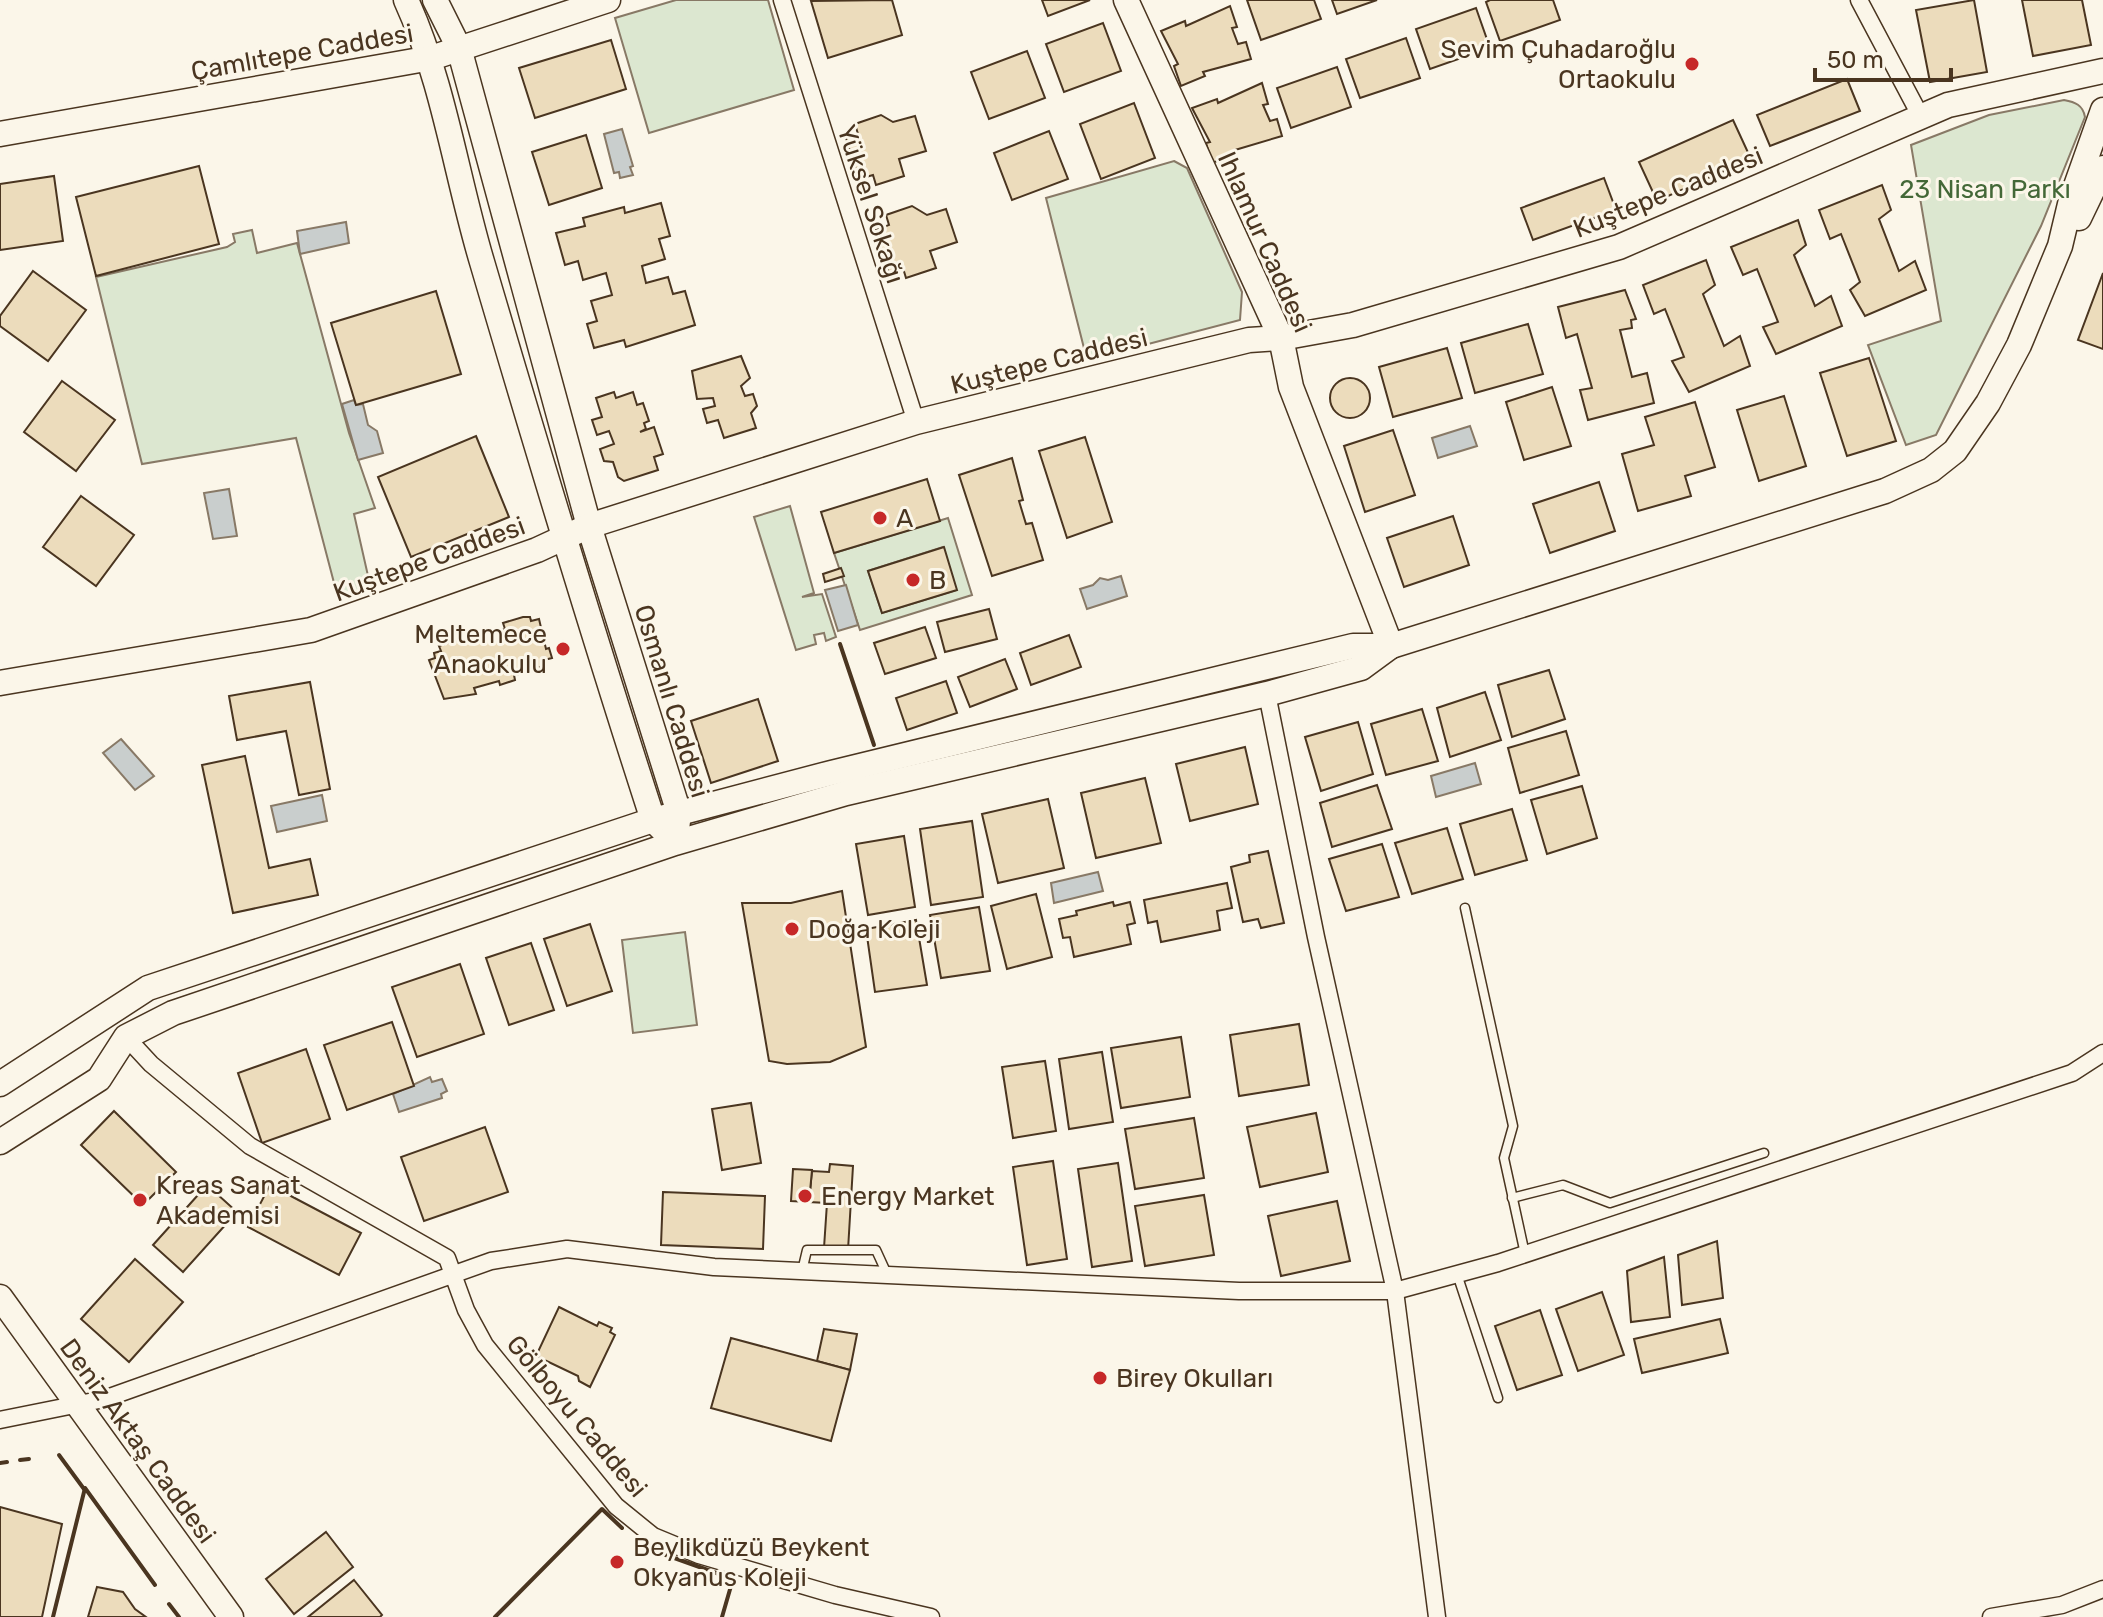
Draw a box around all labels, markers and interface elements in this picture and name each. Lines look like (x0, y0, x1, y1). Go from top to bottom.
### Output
street label: Çamlıtepe Caddesi (188, 18, 416, 87)
scale bar (1815, 32, 1951, 82)
place label: Sevim Çuhadaroğlu Ortaokulu (1441, 34, 1676, 95)
text: 50 m (1827, 46, 1884, 74)
marker: Sevim Çuhadaroğlu Ortaokulu (1683, 55, 1701, 73)
street label: Yüksel Sokağı (830, 121, 911, 287)
street label: Kuştepe Caddesi (1569, 140, 1768, 245)
street label: Ihlamur Caddesi (1211, 147, 1318, 337)
park label: 23 Nisan Parkı (1899, 174, 2071, 205)
street label: Kuştepe Caddesi (947, 322, 1151, 401)
place label: A (896, 503, 913, 534)
marker: A (871, 509, 889, 527)
street label: Kuştepe Caddesi (329, 510, 529, 609)
place label: B (929, 565, 946, 596)
marker: B (904, 571, 922, 589)
street label: Osmanlı Caddesi (627, 601, 716, 801)
place label: Meltemece Anaokulu (414, 619, 547, 680)
marker: Meltemece Anaokulu (554, 640, 572, 658)
place label: Doğa Koleji (808, 914, 941, 945)
marker: Doğa Koleji (783, 920, 801, 938)
place label: Kreas Sanat Akademisi (156, 1170, 300, 1231)
place label: Energy Market (821, 1181, 995, 1212)
marker: Energy Market (796, 1187, 814, 1205)
marker: Kreas Sanat Akademisi (131, 1191, 149, 1209)
street label: Gölboyu Caddesi (500, 1329, 653, 1504)
street label: Deniz Aktaş Caddesi (53, 1333, 222, 1550)
place label: Birey Okulları (1116, 1363, 1273, 1394)
marker: Birey Okulları (1091, 1369, 1109, 1387)
place label: Beylikdüzü Beykent Okyanus Koleji (633, 1532, 869, 1593)
marker: Beylikdüzü Beykent Okyanus Koleji (608, 1553, 626, 1571)

